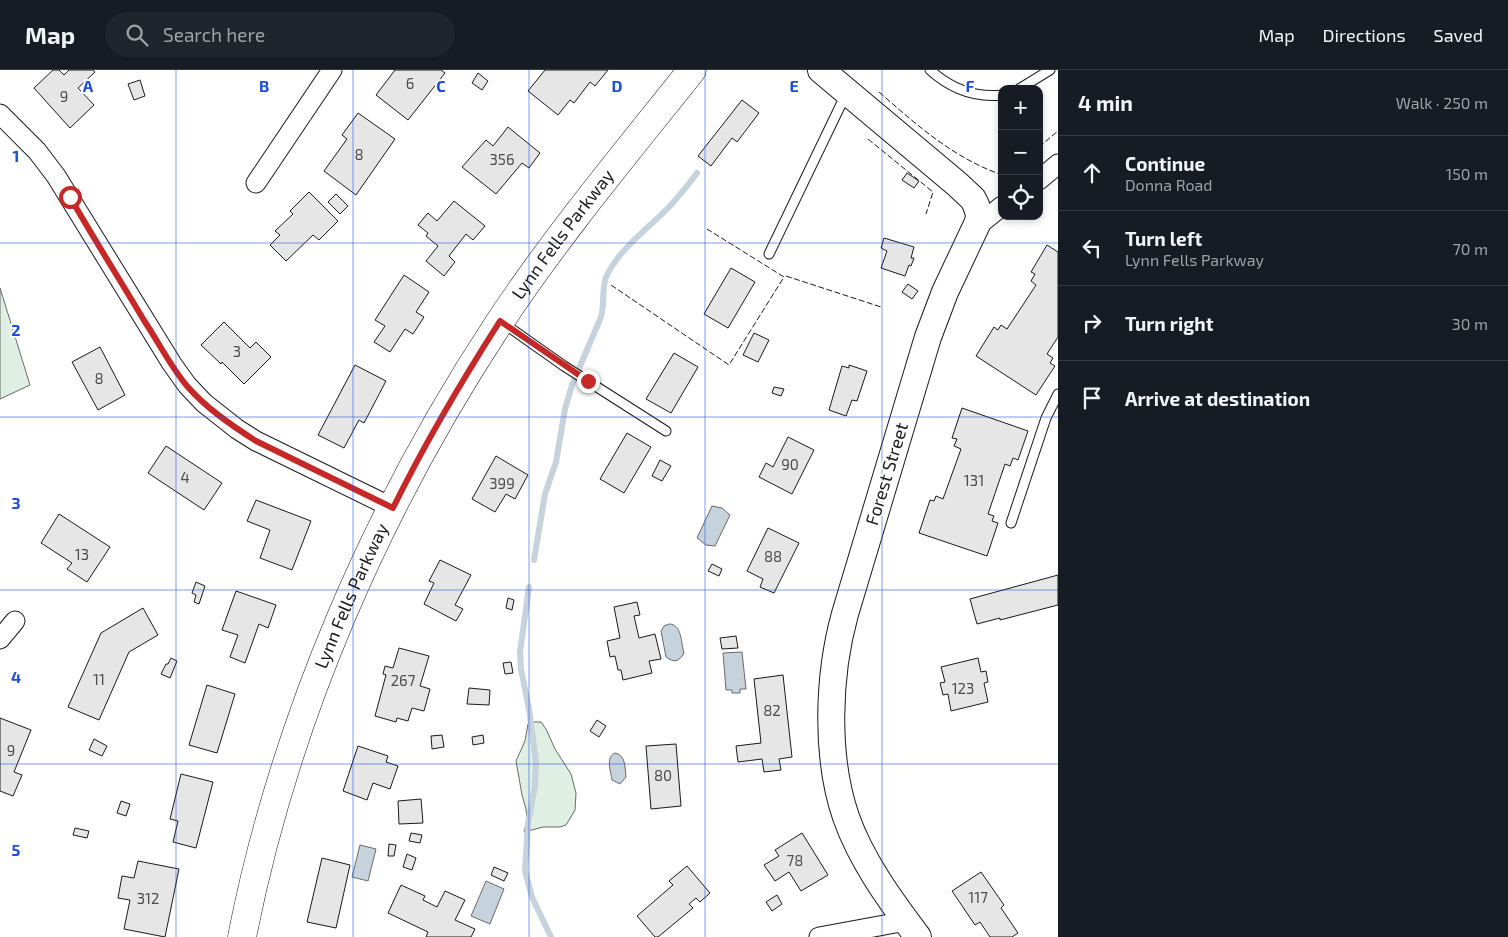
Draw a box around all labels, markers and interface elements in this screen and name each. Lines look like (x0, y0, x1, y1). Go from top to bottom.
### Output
search box (105, 12, 455, 57)
text: Map (25, 20, 75, 49)
icon: search (123, 21, 151, 49)
text: Search here (163, 23, 265, 46)
text: Map (1258, 24, 1295, 46)
text: Directions (1323, 24, 1406, 46)
text: Saved (1434, 24, 1483, 46)
house number: 6 (406, 74, 414, 92)
text: A (83, 76, 94, 95)
text: B (259, 76, 269, 95)
text: C (436, 76, 446, 95)
text: D (612, 76, 623, 95)
text: E (789, 76, 799, 95)
text: F (966, 76, 975, 95)
map controls (998, 85, 1043, 220)
button: + (998, 85, 1043, 130)
house number: 9 (60, 87, 68, 105)
text: 4 min (1078, 90, 1133, 115)
text: Walk · 250 m (1396, 93, 1488, 112)
button: − (998, 130, 1043, 175)
house number: 8 (354, 145, 364, 163)
text: 1 (13, 146, 19, 165)
house number: 356 (490, 150, 514, 168)
text: Continue (1125, 152, 1205, 175)
icon: ahead (1078, 159, 1106, 187)
street label: Lynn Fells Parkway (507, 164, 618, 303)
text: 150 m (1446, 164, 1488, 183)
button: locate (998, 175, 1043, 220)
text: Donna Road (1125, 175, 1213, 194)
route start (59, 186, 82, 209)
text: Turn left (1125, 227, 1202, 250)
icon: left (1078, 234, 1106, 262)
text: 70 m (1453, 239, 1488, 258)
text: Lynn Fells Parkway (1125, 250, 1264, 269)
icon: right (1078, 309, 1106, 337)
text: Turn right (1125, 312, 1213, 335)
text: 30 m (1452, 314, 1488, 333)
text: 2 (11, 320, 21, 339)
house number: 3 (233, 342, 241, 360)
house number: 8 (94, 369, 104, 387)
route end (577, 370, 600, 393)
icon: arrive (1078, 384, 1106, 412)
text: Arrive at destination (1125, 387, 1310, 410)
street label: Forest Street (860, 420, 912, 528)
house number: 90 (781, 455, 799, 473)
house number: 4 (180, 468, 190, 486)
house number: 131 (964, 471, 984, 489)
house number: 399 (489, 474, 515, 492)
text: 3 (11, 493, 21, 512)
street label: Lynn Fells Parkway (309, 519, 393, 671)
house number: 13 (75, 545, 89, 563)
house number: 88 (764, 547, 782, 565)
text: 4 (11, 667, 21, 686)
house number: 11 (93, 670, 105, 688)
house number: 267 (391, 671, 416, 689)
house number: 123 (952, 679, 974, 697)
house number: 82 (763, 701, 781, 719)
house number: 9 (7, 741, 15, 759)
house number: 80 (654, 766, 672, 784)
text: 5 (12, 840, 21, 859)
house number: 78 (787, 851, 803, 869)
house number: 117 (968, 888, 988, 906)
house number: 312 (137, 889, 159, 907)

